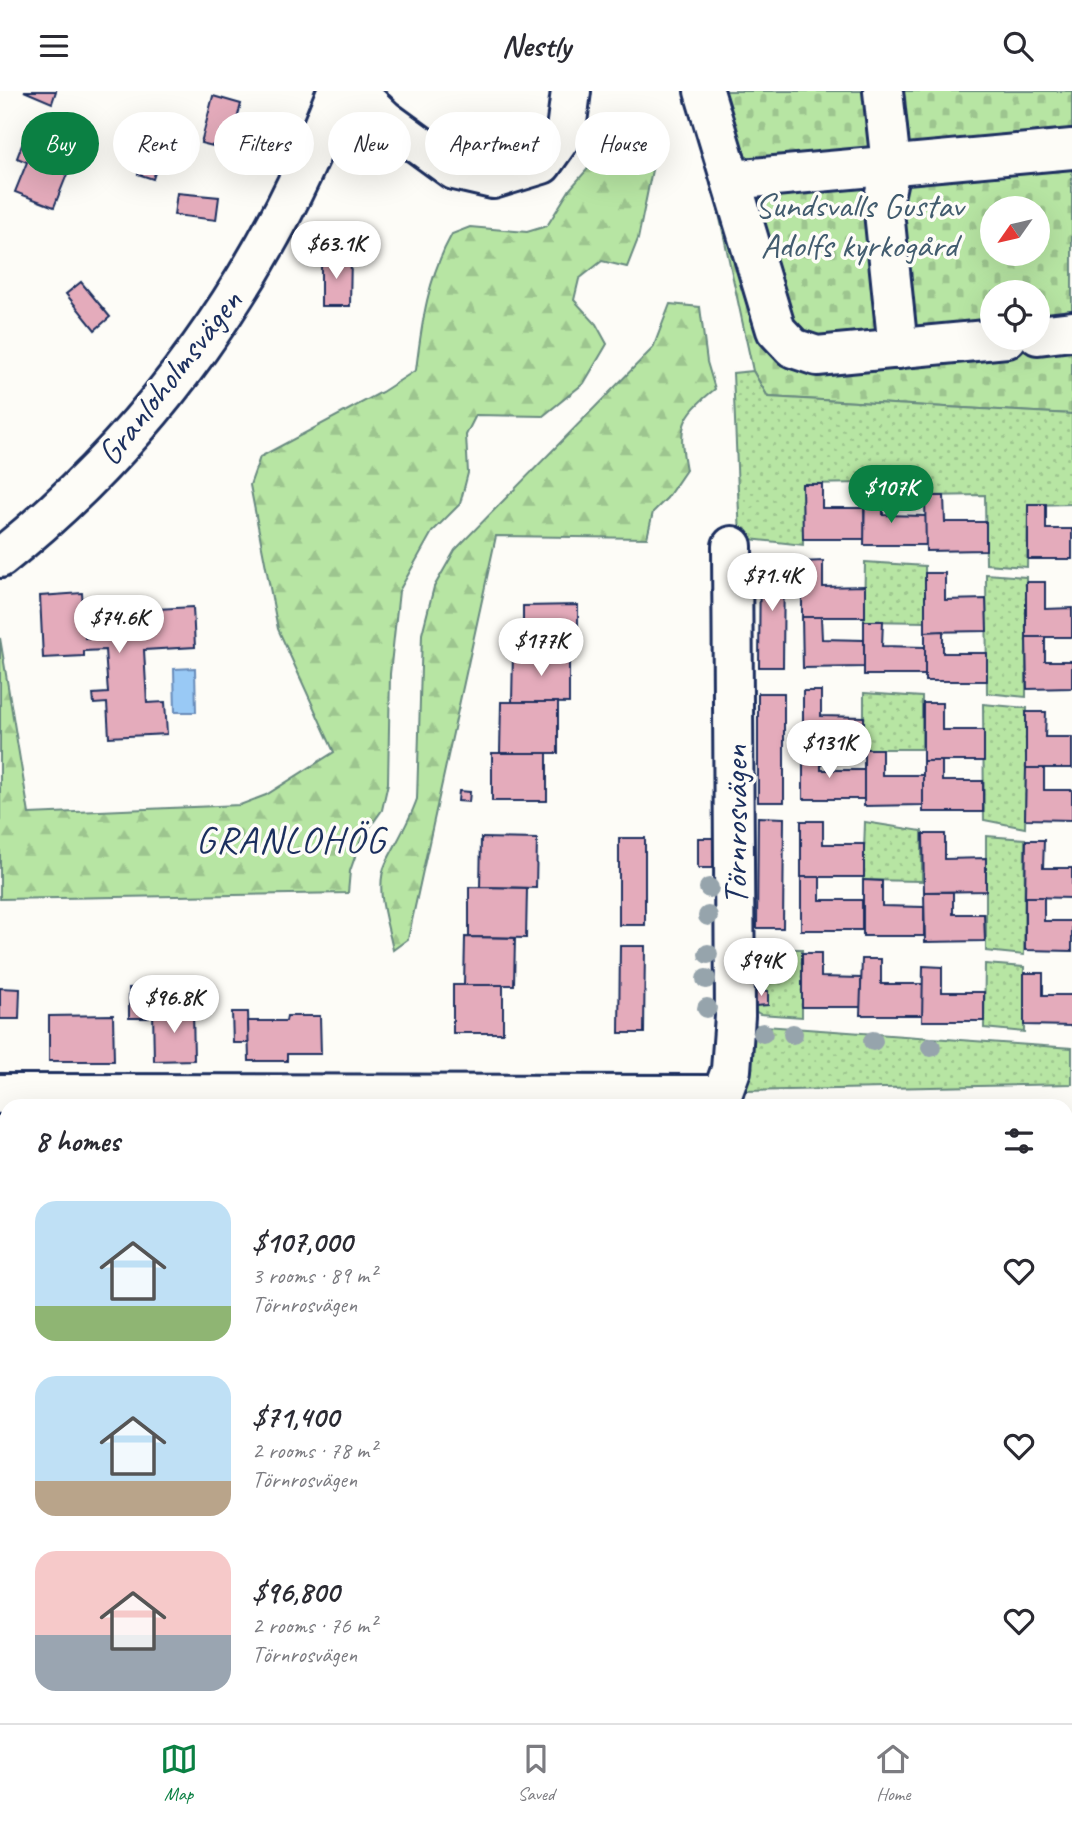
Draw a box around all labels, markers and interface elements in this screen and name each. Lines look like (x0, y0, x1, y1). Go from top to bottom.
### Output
text: Nestly (501, 25, 571, 66)
icon: menu (35, 27, 73, 65)
icon: search (999, 27, 1037, 65)
chip: Buy (21, 112, 99, 175)
chip: Rent (113, 112, 200, 175)
chip: Filters (214, 112, 314, 175)
chip: New (328, 112, 411, 175)
chip: Apartment (425, 112, 561, 175)
chip: House (575, 112, 670, 175)
park label: Sundsvalls Gustav Adolfs kyrkogård (755, 183, 967, 268)
north arrow (980, 196, 1050, 266)
map controls (980, 196, 1050, 350)
pin: $63.1K (279, 221, 393, 281)
text: $63.1K (307, 229, 365, 258)
street label: Granloholmsvägen (87, 280, 252, 474)
button: locate (980, 280, 1050, 350)
pin: $107K (842, 465, 940, 525)
text: $107K (865, 473, 918, 502)
pin: $71.4K (715, 553, 829, 613)
text: $71.4K (743, 561, 801, 590)
pin: $74.6K (62, 595, 176, 655)
text: $74.6K (90, 603, 148, 632)
pin: $177K (492, 619, 590, 678)
text: $177K (515, 626, 567, 655)
pin: $131K (780, 721, 878, 780)
text: $131K (802, 728, 856, 757)
street label: Törnrosvägen (713, 745, 758, 905)
district label: GRANLOHÖG (196, 816, 389, 863)
pin: $94K (720, 939, 802, 998)
text: $94K (740, 946, 782, 975)
pin: $96.8K (117, 975, 231, 1035)
text: $96.8K (145, 983, 203, 1012)
text: 8 homes (35, 1122, 120, 1160)
icon: filters (1000, 1122, 1038, 1160)
text: $107,000 (252, 1223, 352, 1261)
icon: home (91, 1229, 175, 1313)
icon: heart (1000, 1252, 1038, 1290)
text: 3 rooms · 89 m² (252, 1261, 376, 1290)
text: Törnrosvägen (252, 1290, 357, 1319)
text: $71,400 (252, 1398, 339, 1436)
icon: home (91, 1404, 175, 1488)
icon: heart (1000, 1427, 1038, 1465)
text: 2 rooms · 78 m² (252, 1436, 376, 1465)
text: Törnrosvägen (252, 1465, 357, 1494)
text: $96,800 (252, 1573, 339, 1611)
icon: home (91, 1579, 175, 1663)
icon: heart (1000, 1602, 1038, 1640)
text: 2 rooms · 76 m² (252, 1611, 376, 1640)
text: Törnrosvägen (252, 1640, 357, 1669)
tab: Map (160, 1740, 198, 1806)
tab: Saved (517, 1740, 555, 1806)
tab: Home (874, 1740, 912, 1806)

